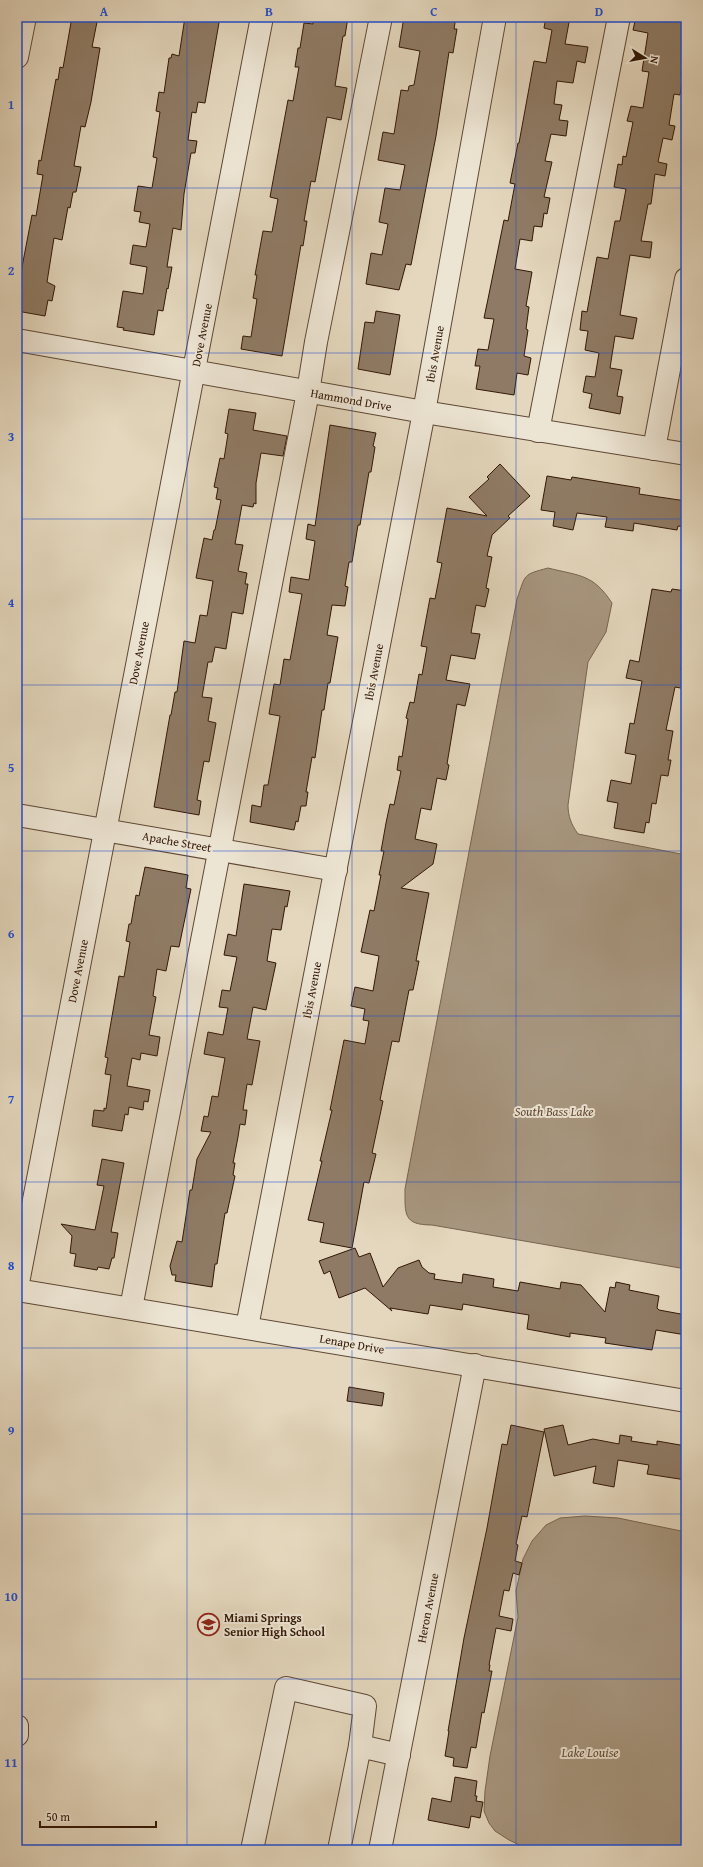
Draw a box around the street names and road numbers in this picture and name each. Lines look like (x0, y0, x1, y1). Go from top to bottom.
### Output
street label: Dove Avenue (187, 302, 216, 368)
street label: Ibis Avenue (421, 324, 448, 384)
street label: Hammond Drive (309, 384, 393, 415)
street label: Dove Avenue (124, 620, 153, 686)
street label: Ibis Avenue (360, 642, 387, 702)
street label: Apache Street (141, 827, 214, 856)
street label: Dove Avenue (63, 938, 92, 1004)
street label: Ibis Avenue (298, 960, 325, 1020)
street label: Lenape Drive (318, 1329, 386, 1358)
street label: Heron Avenue (412, 1571, 443, 1644)

